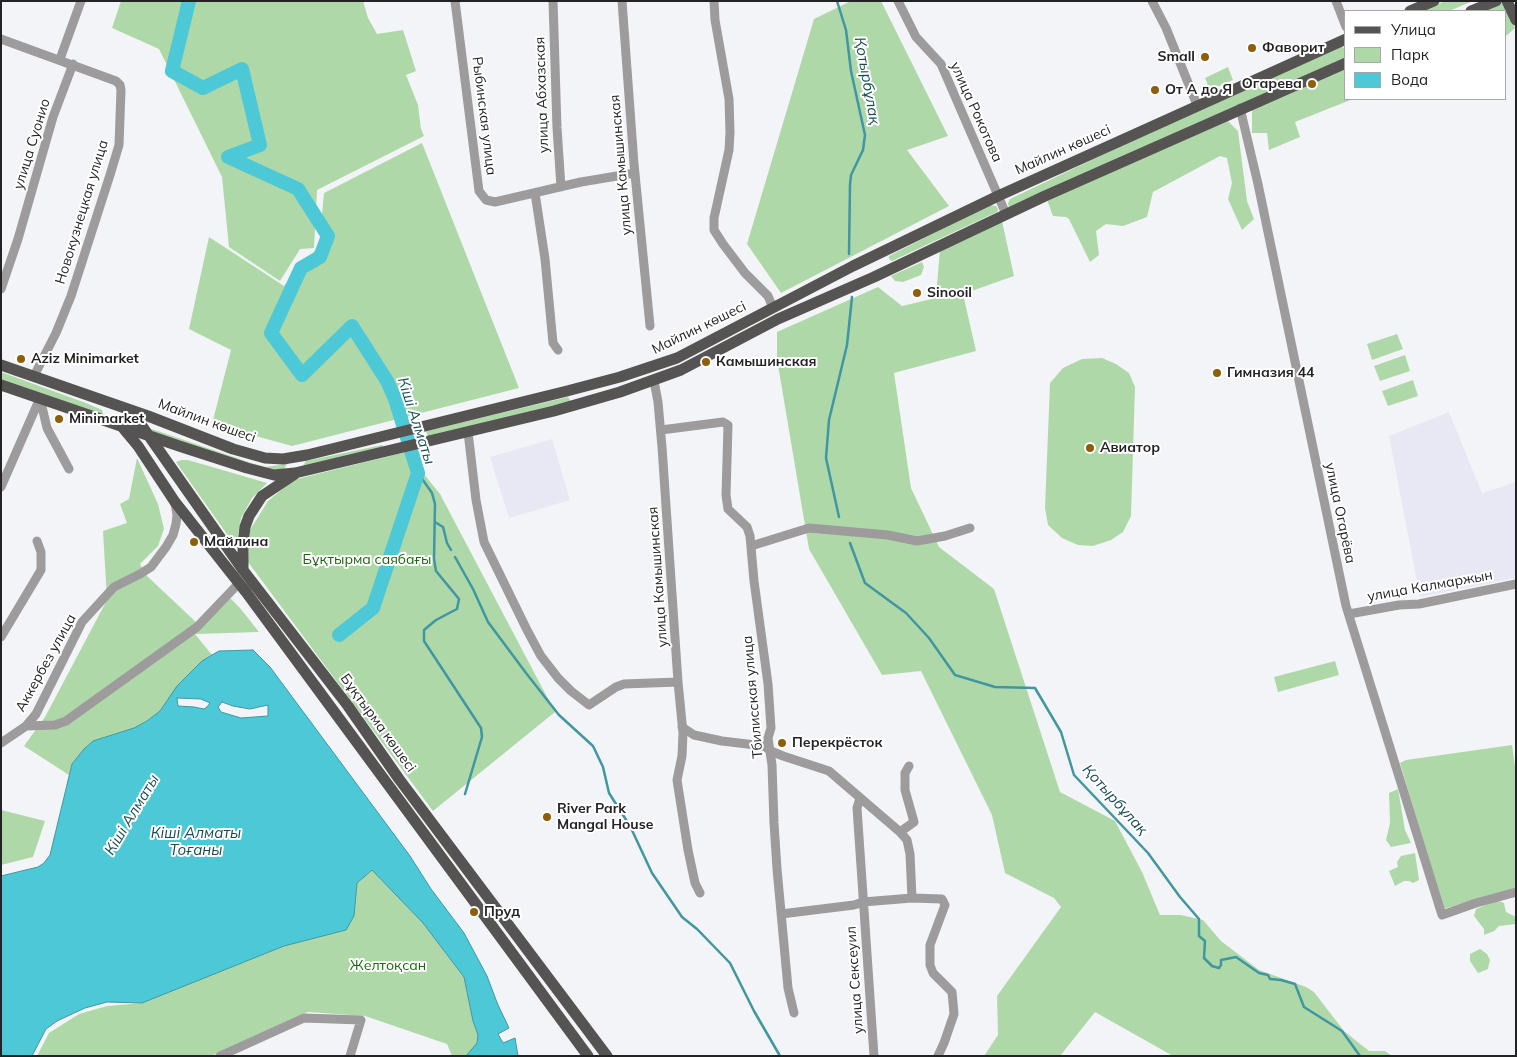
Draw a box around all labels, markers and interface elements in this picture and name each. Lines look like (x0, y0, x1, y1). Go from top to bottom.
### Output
legend (1344, 10, 1507, 100)
text: Улица (1391, 20, 1436, 39)
street label: улица Абхазская (532, 36, 552, 154)
water label: Қотырбұлақ (850, 36, 884, 126)
place label: Фаворит (1262, 40, 1324, 56)
marker: Фаворит (1246, 42, 1258, 54)
text: Парк (1391, 45, 1429, 64)
place label: Small (1157, 49, 1195, 65)
marker: Small (1199, 51, 1211, 63)
street label: Рыбинская улица (468, 56, 500, 176)
street label: улица Рокотова (946, 59, 1006, 165)
text: Вода (1391, 70, 1428, 89)
place label: Огарева (1242, 76, 1302, 92)
marker: Огарева (1306, 78, 1318, 90)
place label: От А до Я (1165, 82, 1232, 98)
marker: От А до Я (1149, 84, 1161, 96)
street label: улица Камышинская (606, 94, 636, 236)
street label: улица Суонио (10, 96, 54, 192)
street label: Майлин көшесі (1013, 121, 1113, 179)
street label: Новокузнецкая улица (52, 138, 112, 286)
place label: Sinooil (927, 285, 972, 301)
marker: Sinooil (911, 287, 923, 299)
street label: Майлин көшесі (649, 298, 749, 358)
place label: Aziz Minimarket (31, 351, 139, 367)
marker: Aziz Minimarket (15, 353, 27, 365)
place label: Камышинская (716, 354, 817, 370)
marker: Камышинская (700, 356, 712, 368)
place label: Гимназия 44 (1227, 365, 1314, 381)
marker: Гимназия 44 (1211, 367, 1223, 379)
water label: Кіші Алматы (393, 375, 439, 467)
street label: Майлин көшесі (156, 396, 258, 446)
place label: Minimarket (69, 411, 144, 427)
marker: Minimarket (53, 413, 65, 425)
place label: Авиатор (1100, 440, 1160, 456)
marker: Авиатор (1084, 442, 1096, 454)
street label: улица Огарёва (1321, 461, 1359, 565)
street label: улица Камышинская (645, 506, 671, 648)
place label: Майлина (204, 534, 268, 550)
marker: Майлина (188, 536, 200, 548)
park label: Бұқтырма саябағы (302, 552, 432, 568)
street label: улица Калмаржын (1366, 567, 1494, 605)
street label: Аккербез улица (12, 611, 80, 715)
street label: Тбилисская улица (739, 635, 767, 759)
street label: Бұқтырма көшесі (337, 671, 419, 775)
place label: Перекрёсток (792, 735, 883, 751)
marker: Перекрёсток (776, 737, 788, 749)
water label: Қотырбұлақ (1079, 761, 1151, 839)
water label: Кіші Алматы (101, 772, 163, 858)
place label: River Park Mangal House (557, 801, 653, 834)
marker: River Park Mangal House (541, 811, 553, 823)
water label: Кіші Алматы Тоғаны (151, 824, 241, 859)
place label: Пруд (484, 904, 520, 920)
marker: Пруд (468, 906, 480, 918)
street label: улица Сексеуил (843, 926, 867, 1034)
park label: Желтоқсан (350, 958, 426, 974)

